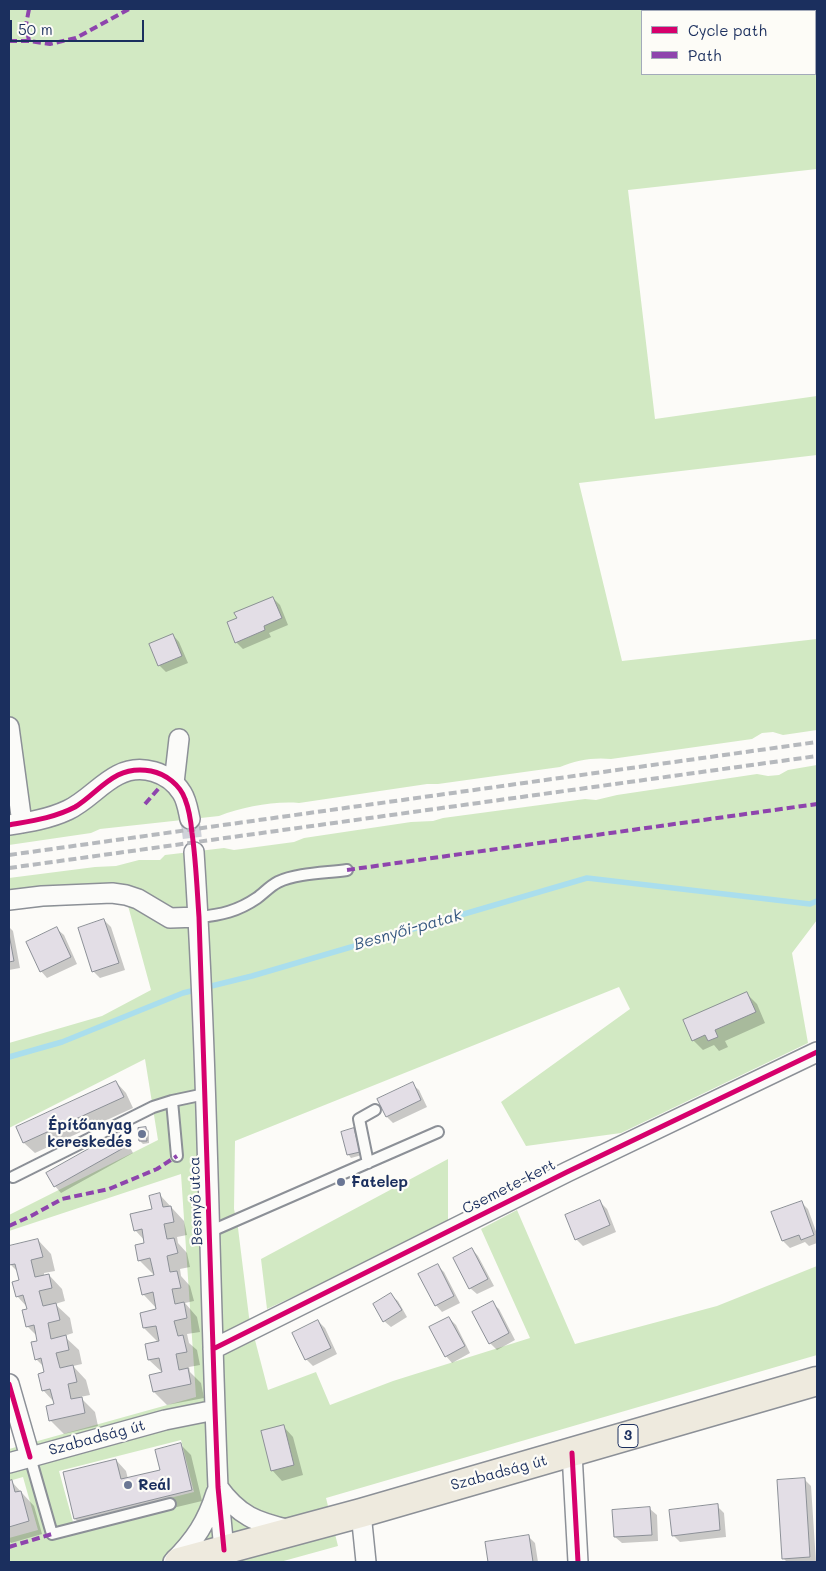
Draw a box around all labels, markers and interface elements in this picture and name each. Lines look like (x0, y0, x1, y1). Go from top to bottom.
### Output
scale bar (12, 10, 146, 42)
legend (641, 10, 816, 75)
text: 50 m (18, 19, 53, 39)
text: Cycle path (688, 20, 767, 40)
text: Path (688, 45, 722, 65)
water label: Besnyői-patak (352, 905, 464, 955)
place label: Építőanyag kereskedés (47, 1116, 132, 1151)
marker: Építőanyag kereskedés (136, 1128, 148, 1140)
street label: Besnyő utca (185, 1156, 207, 1246)
street label: Csemete-kert (459, 1156, 559, 1218)
place label: Fatelep (351, 1173, 408, 1191)
marker: Fatelep (335, 1176, 347, 1188)
street label: Szabadság út (47, 1416, 147, 1460)
road number: 3 (618, 1424, 638, 1448)
street label: Szabadság út (449, 1451, 549, 1495)
place label: Reál (138, 1476, 171, 1494)
marker: Reál (122, 1479, 134, 1491)

